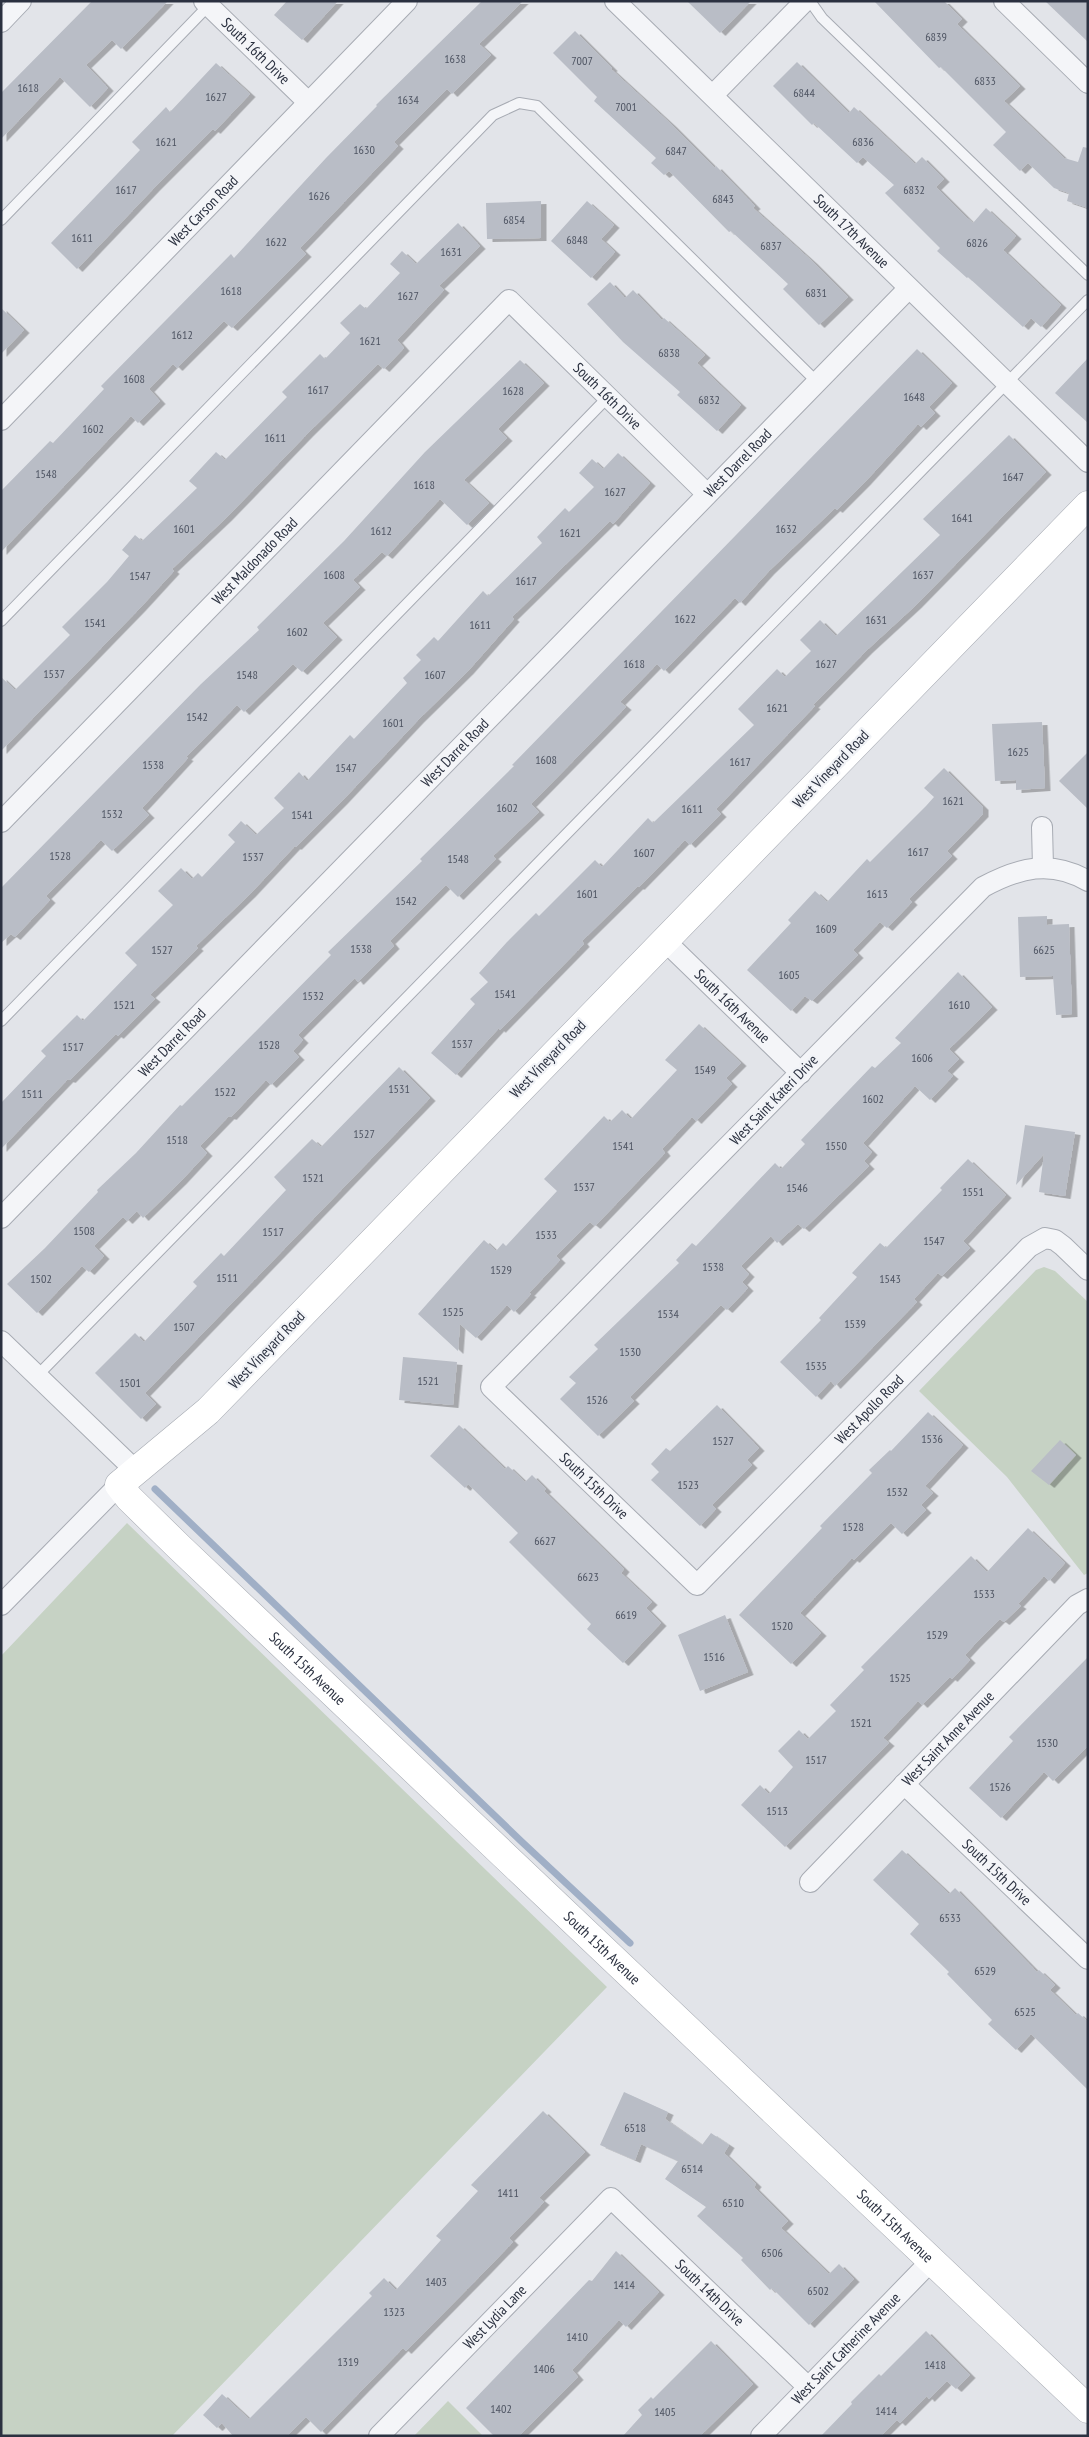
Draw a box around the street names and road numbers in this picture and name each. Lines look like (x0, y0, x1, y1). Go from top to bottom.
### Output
street label: South 16th Drive (218, 13, 294, 88)
street label: West Carson Road (164, 171, 242, 250)
street label: South 17th Avenue (810, 190, 893, 272)
street label: South 16th Drive (570, 358, 646, 434)
street label: West Darrel Road (700, 424, 775, 501)
street label: West Maldonado Road (208, 513, 301, 608)
street label: West Darrel Road (417, 714, 493, 791)
street label: West Vineyard Road (789, 726, 873, 812)
street label: South 16th Avenue (691, 965, 774, 1047)
street label: West Darrel Road (134, 1004, 210, 1081)
street label: West Vineyard Road (506, 1016, 590, 1102)
street label: West Saint Kateri Drive (726, 1050, 822, 1149)
street label: West Vineyard Road (225, 1307, 309, 1393)
street label: West Apollo Road (831, 1370, 907, 1448)
street label: South 15th Drive (556, 1448, 633, 1523)
street label: South 15th Avenue (265, 1628, 350, 1709)
street label: West Saint Anne Avenue (898, 1687, 998, 1790)
street label: South 15th Drive (959, 1835, 1036, 1909)
street label: South 15th Avenue (560, 1907, 645, 1988)
street label: South 15th Avenue (853, 2185, 938, 2266)
street label: South 14th Drive (672, 2255, 748, 2330)
street label: West Lydia Lane (459, 2281, 530, 2353)
street label: West Saint Catherine Avenue (787, 2288, 904, 2408)

